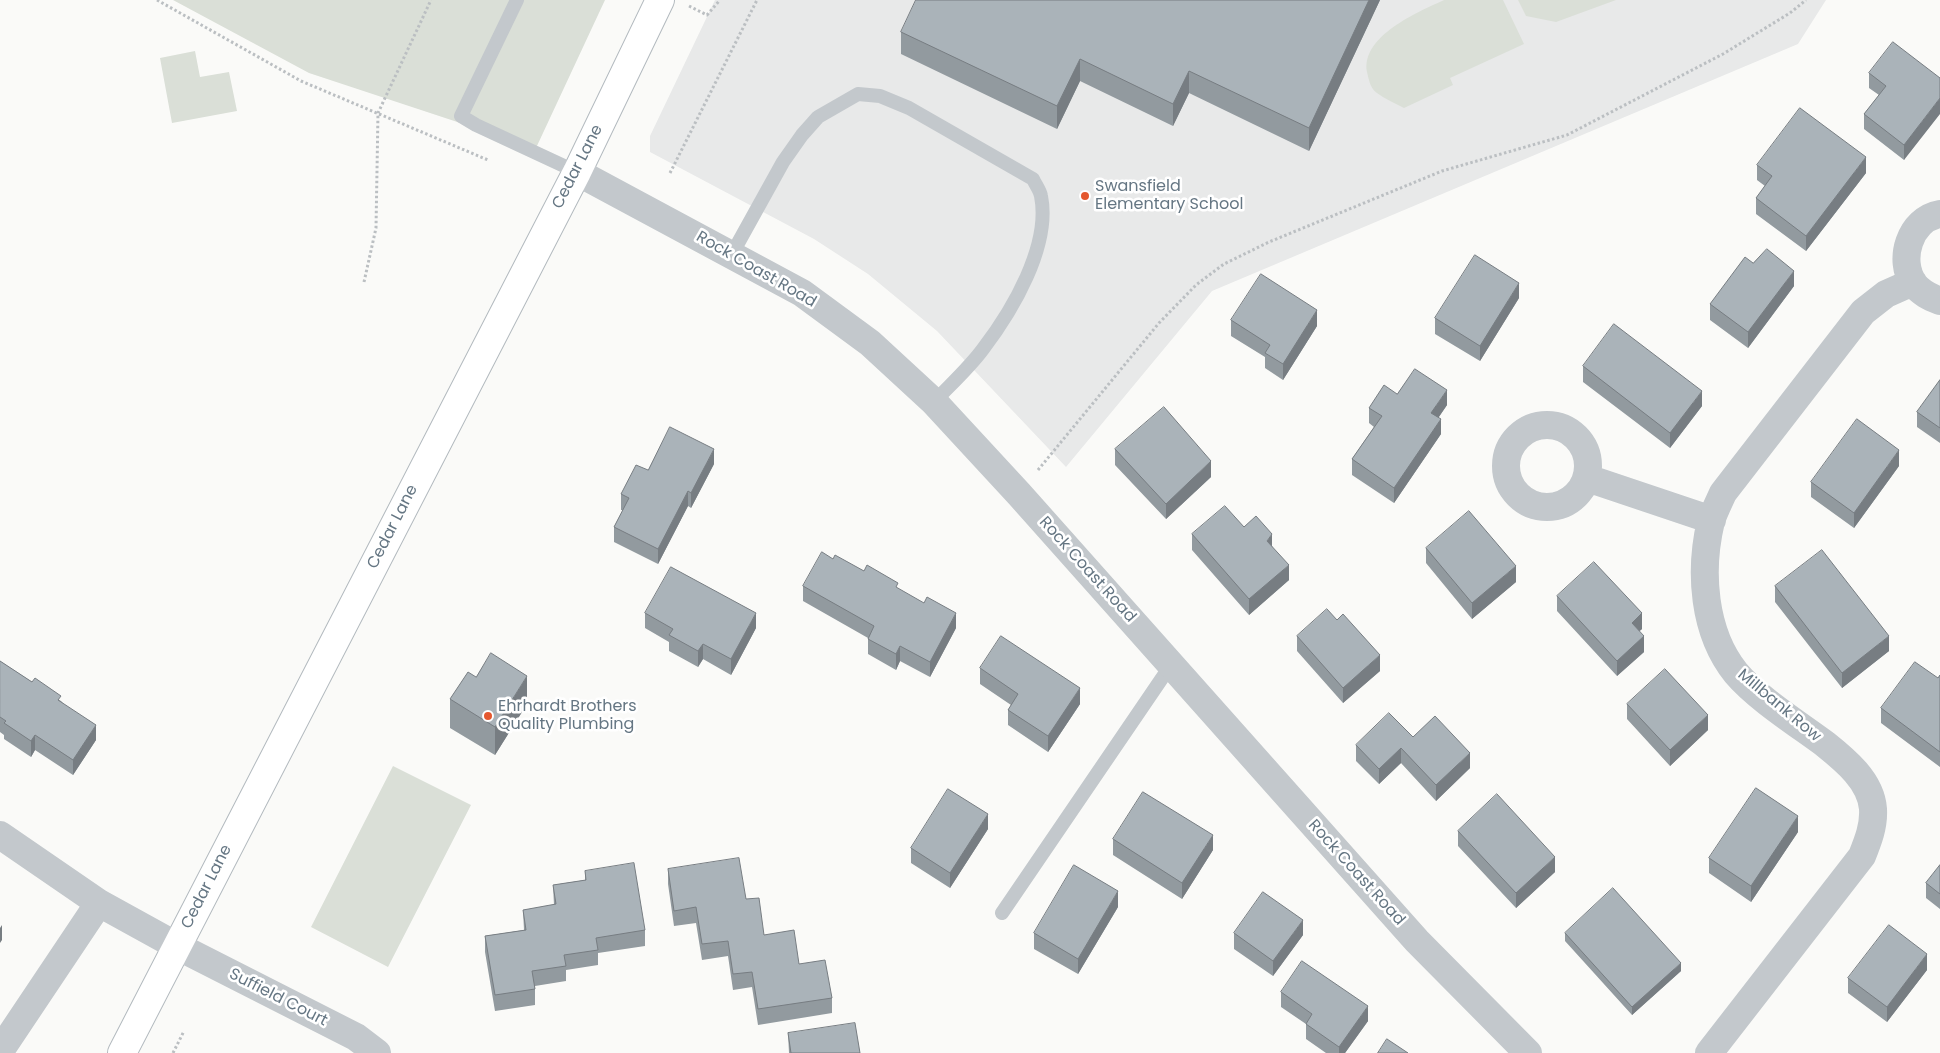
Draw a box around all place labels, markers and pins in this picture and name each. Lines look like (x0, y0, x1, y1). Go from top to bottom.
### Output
place label: Swansfield Elementary School (1095, 177, 1243, 215)
marker: Swansfield Elementary School (1079, 190, 1091, 202)
place label: Ehrhardt Brothers Quality Plumbing (498, 697, 637, 735)
marker: Ehrhardt Brothers Quality Plumbing (482, 710, 494, 722)

